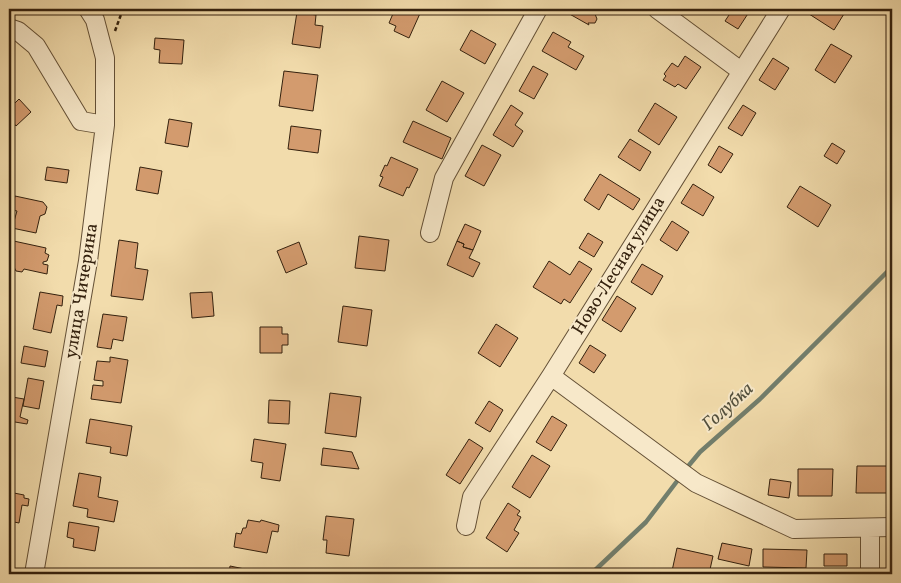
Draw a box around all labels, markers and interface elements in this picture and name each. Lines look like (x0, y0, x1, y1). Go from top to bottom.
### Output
street label: Ново-Лесная улица (566, 192, 672, 340)
street label: улица Чичерина (59, 222, 105, 360)
water label: Голубка (696, 377, 760, 437)

